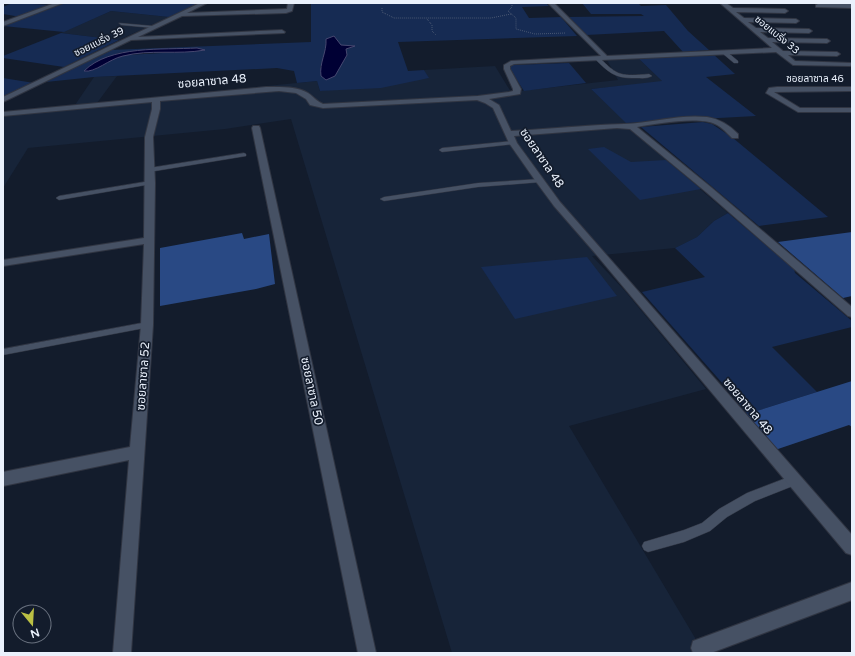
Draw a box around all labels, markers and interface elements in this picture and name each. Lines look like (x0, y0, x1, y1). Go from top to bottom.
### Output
street label: ซอยแบริ่ง 33 (752, 12, 803, 57)
street label: ซอยแบริ่ง 39 (71, 23, 126, 59)
street label: ซอยลาซาล 48 (177, 71, 247, 91)
street label: ซอยลาซาล 46 (786, 73, 844, 85)
street label: ซอยลาซาล 48 (517, 125, 567, 191)
street label: ซอยลาซาล 52 (134, 341, 152, 411)
street label: ซอยลาซาล 50 (298, 356, 326, 427)
street label: ซอยลาซาล 48 (720, 375, 776, 437)
north arrow (12, 604, 52, 644)
text: N (29, 625, 41, 641)

